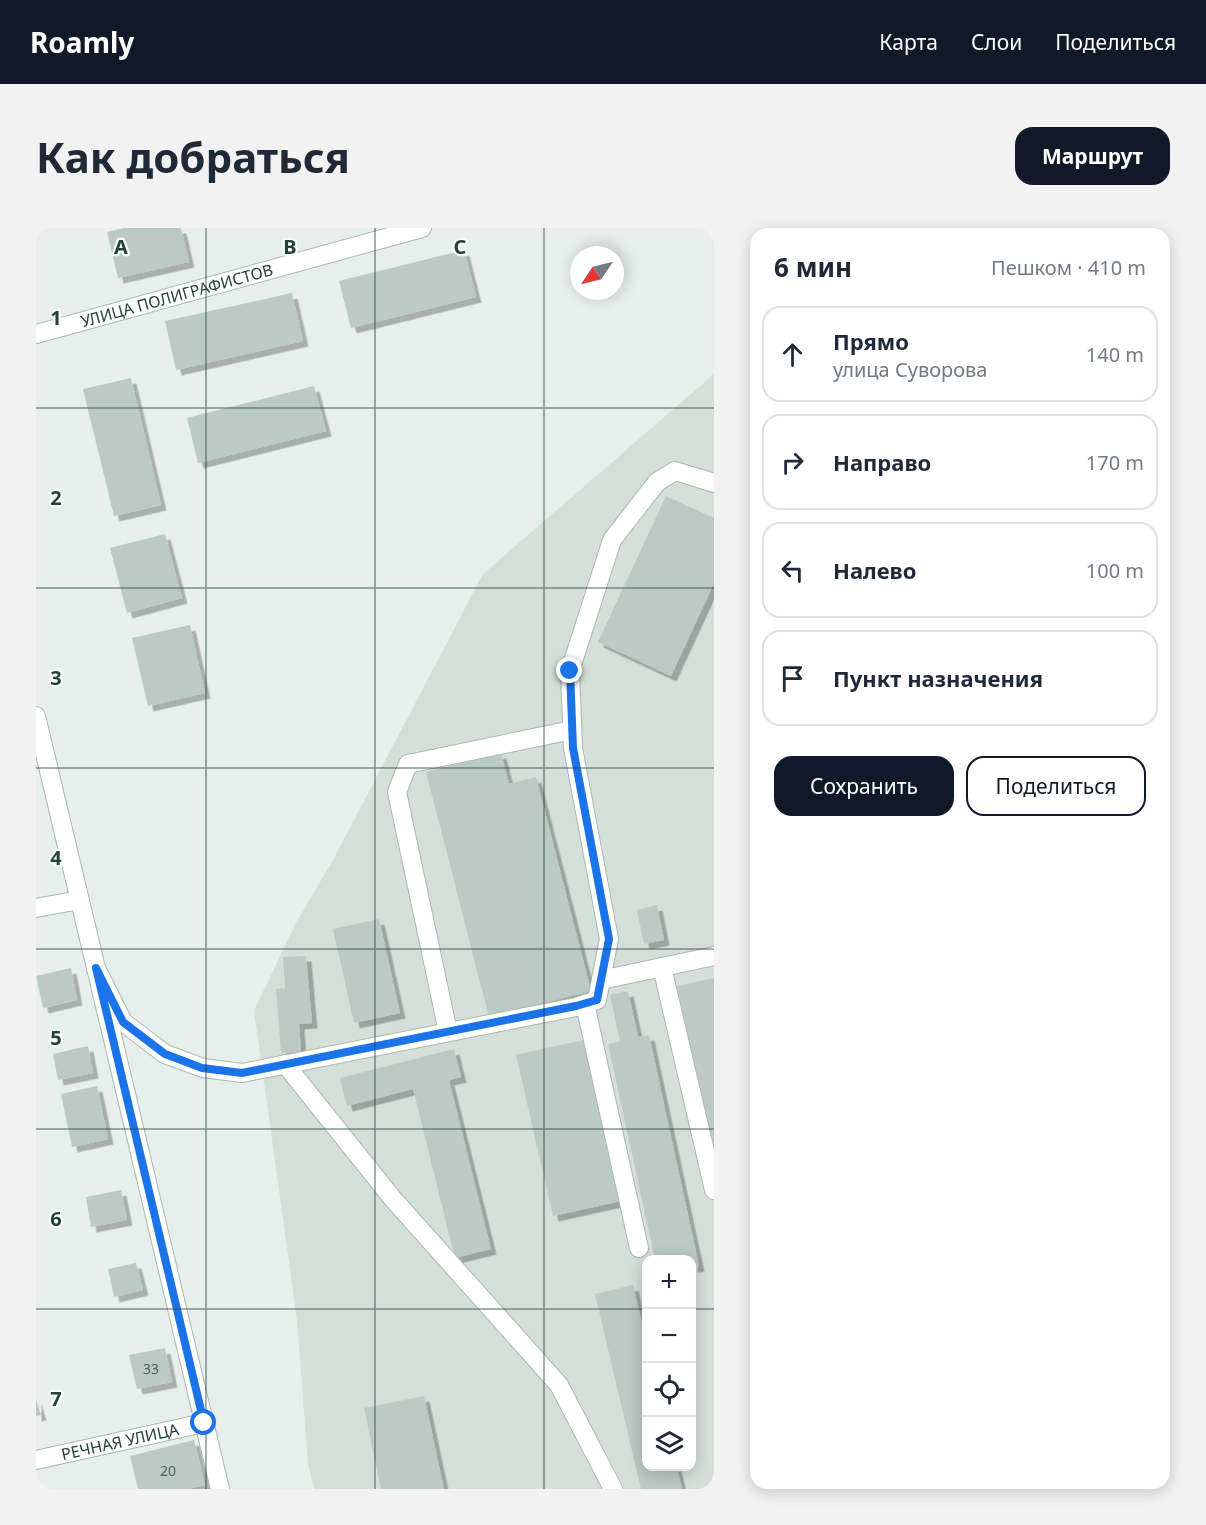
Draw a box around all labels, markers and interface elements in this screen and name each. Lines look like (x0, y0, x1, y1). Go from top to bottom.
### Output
text: Roamly (30, 23, 134, 61)
text: Карта (879, 28, 938, 56)
text: Слои (971, 28, 1022, 56)
text: Поделиться (1055, 28, 1176, 56)
button: Маршрут (1015, 127, 1170, 185)
text: Как добраться (36, 128, 350, 185)
text: A (114, 233, 128, 260)
text: B (283, 233, 297, 260)
text: C (454, 233, 467, 260)
north arrow (570, 246, 624, 300)
text: 6 мин (774, 249, 852, 285)
text: Пешком · 410 m (991, 254, 1146, 281)
street label: УЛИЦА ПОЛИГРАФИСТОВ (78, 258, 275, 332)
text: 1 (50, 304, 62, 331)
text: Прямо (833, 326, 909, 356)
icon: ahead (776, 338, 809, 371)
text: 140 m (1086, 341, 1144, 368)
text: улица Суворова (833, 356, 987, 383)
icon: right (776, 446, 809, 479)
text: Направо (833, 447, 931, 477)
text: 170 m (1086, 449, 1144, 476)
text: 2 (50, 484, 62, 511)
icon: left (776, 554, 809, 587)
text: Налево (833, 555, 916, 585)
text: 100 m (1086, 557, 1144, 584)
route end (556, 657, 582, 683)
icon: arrive (776, 662, 809, 695)
text: Пункт назначения (833, 663, 1043, 693)
text: 3 (50, 664, 62, 691)
button: Сохранить (774, 756, 954, 816)
button: Поделиться (966, 756, 1146, 816)
text: 4 (50, 844, 62, 871)
text: 5 (50, 1024, 62, 1051)
text: 6 (50, 1205, 62, 1232)
map controls (642, 1255, 696, 1471)
button: + (642, 1255, 696, 1309)
button: − (642, 1309, 696, 1363)
house number: 33 (143, 1359, 159, 1378)
button: locate (642, 1363, 696, 1417)
text: 7 (50, 1385, 62, 1412)
route start (190, 1409, 216, 1435)
button: layers (642, 1417, 696, 1471)
street label: РЕЧНАЯ УЛИЦА (59, 1418, 182, 1465)
house number: 20 (160, 1461, 176, 1480)

